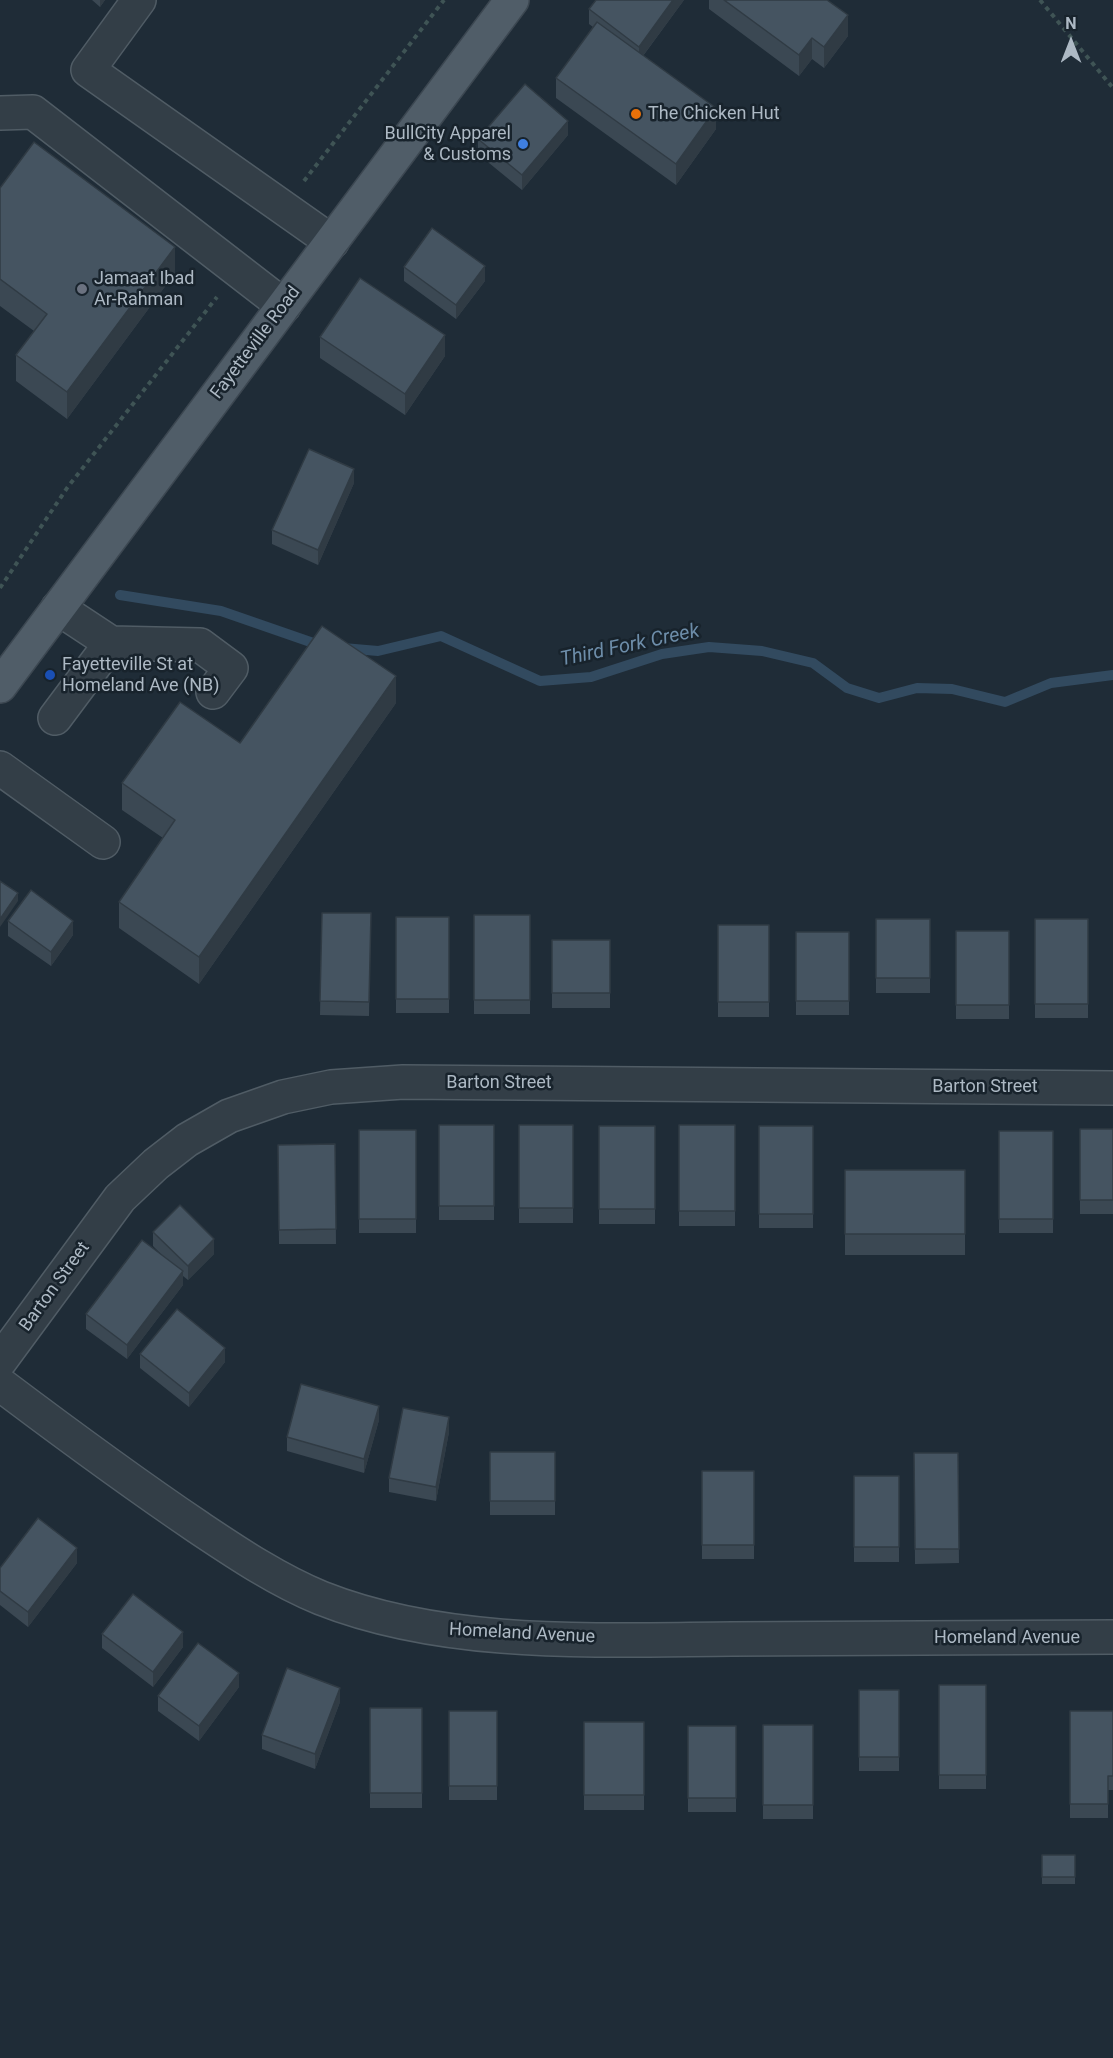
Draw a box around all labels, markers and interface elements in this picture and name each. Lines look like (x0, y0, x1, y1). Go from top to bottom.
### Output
north arrow (1041, 12, 1101, 72)
text: N (1065, 14, 1077, 33)
place label: The Chicken Hut (648, 103, 780, 125)
marker: The Chicken Hut (629, 107, 643, 121)
place label: BullCity Apparel & Customs (385, 123, 511, 166)
marker: BullCity Apparel & Customs (516, 137, 530, 151)
place label: Jamaat Ibad Ar-Rahman (94, 268, 194, 310)
marker: Jamaat Ibad Ar-Rahman (75, 282, 89, 296)
street label: Fayetteville Road (207, 282, 305, 404)
water label: Third Fork Creek (558, 620, 702, 672)
place label: Fayetteville St at Homeland Ave (NB) (62, 654, 220, 696)
marker: Fayetteville St at Homeland Ave (NB) (43, 668, 57, 682)
street label: Barton Street (446, 1072, 552, 1094)
street label: Barton Street (932, 1076, 1038, 1098)
street label: Barton Street (15, 1238, 95, 1336)
street label: Homeland Avenue (449, 1619, 595, 1649)
street label: Homeland Avenue (934, 1627, 1080, 1649)

